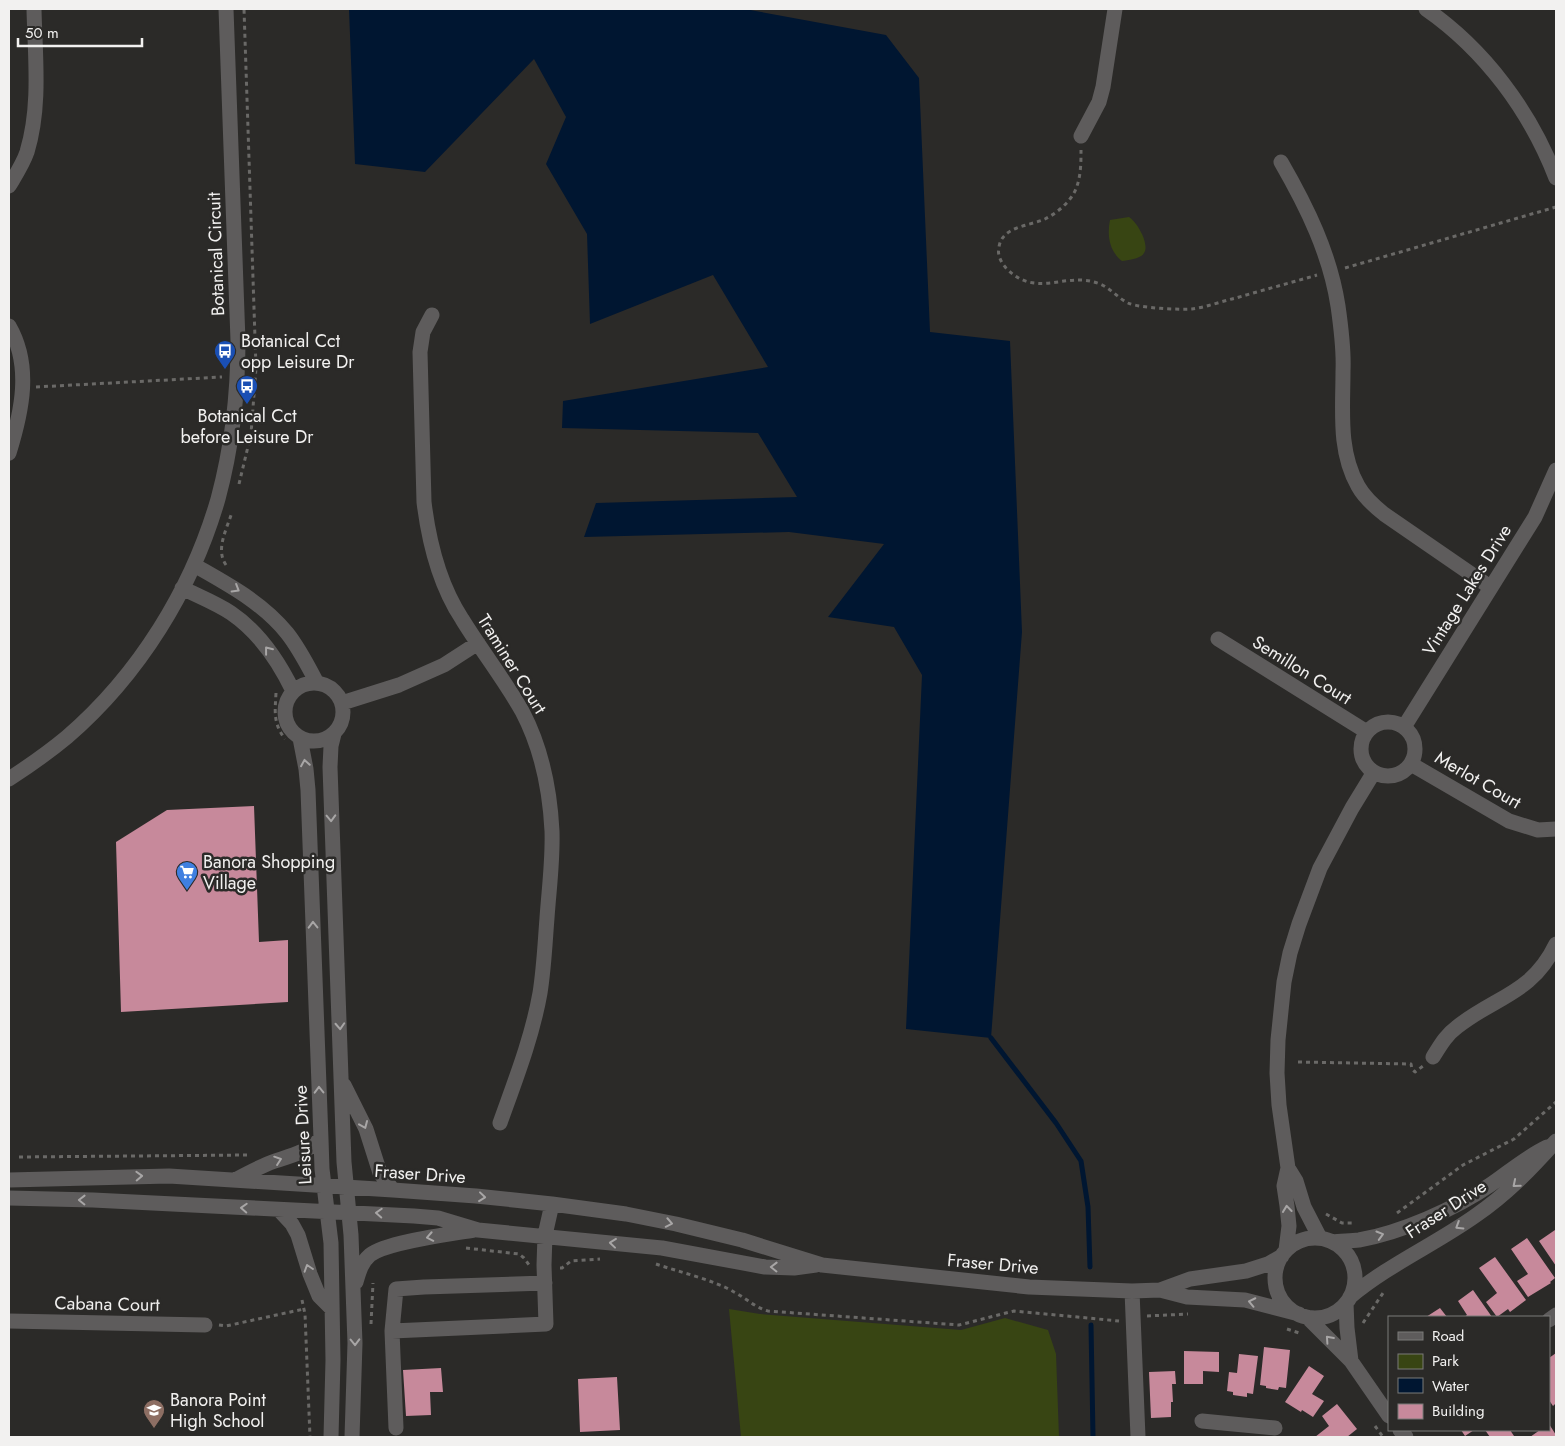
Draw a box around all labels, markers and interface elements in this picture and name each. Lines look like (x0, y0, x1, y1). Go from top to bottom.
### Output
scale bar (18, 15, 141, 47)
text: 50 m (25, 22, 59, 44)
street label: Botanical Circuit (201, 191, 231, 316)
place label: Botanical Cct opp Leisure Dr (241, 328, 355, 375)
bus stop icon: Botanical Cct opp Leisure Dr (213, 339, 237, 370)
bus stop icon: Botanical Cct before Leisure Dr (235, 374, 259, 405)
place label: Botanical Cct before Leisure Dr (181, 403, 314, 450)
street label: Vintage Lakes Drive (1416, 519, 1518, 661)
one-way arrow (230, 582, 239, 592)
street label: Traminer Court (471, 609, 553, 719)
street label: Semillon Court (1247, 629, 1357, 711)
one-way arrow (265, 647, 273, 656)
street label: Merlot Court (1430, 745, 1527, 816)
one-way arrow (301, 759, 311, 768)
one-way arrow (326, 814, 337, 822)
place label: Banora Shopping Village (203, 849, 335, 896)
supermarket icon: Banora Shopping Village (175, 860, 199, 891)
one-way arrow (308, 921, 319, 929)
one-way arrow (334, 1022, 345, 1030)
street label: Leisure Drive (287, 1085, 319, 1185)
one-way arrow (313, 1086, 324, 1094)
one-way arrow (358, 1120, 368, 1129)
one-way arrow (274, 1156, 282, 1166)
street label: Fraser Drive (373, 1158, 467, 1190)
one-way arrow (135, 1171, 143, 1182)
street label: Fraser Drive (1401, 1173, 1491, 1245)
one-way arrow (1512, 1178, 1521, 1187)
one-way arrow (479, 1191, 487, 1202)
one-way arrow (78, 1194, 86, 1205)
one-way arrow (240, 1202, 248, 1213)
one-way arrow (1282, 1204, 1293, 1212)
one-way arrow (375, 1208, 383, 1219)
one-way arrow (665, 1217, 673, 1227)
one-way arrow (1456, 1220, 1465, 1230)
one-way arrow (1375, 1230, 1384, 1240)
one-way arrow (426, 1232, 435, 1242)
one-way arrow (609, 1238, 617, 1249)
street label: Fraser Drive (946, 1247, 1040, 1281)
one-way arrow (770, 1262, 778, 1273)
one-way arrow (304, 1264, 314, 1272)
street label: Cabana Court (54, 1290, 161, 1318)
one-way arrow (1247, 1297, 1256, 1308)
legend (1388, 1316, 1550, 1431)
text: Road (1432, 1325, 1464, 1347)
one-way arrow (1326, 1335, 1335, 1344)
one-way arrow (350, 1338, 360, 1346)
text: Park (1432, 1350, 1459, 1372)
text: Water (1432, 1375, 1470, 1397)
place label: Banora Point High School (170, 1387, 266, 1434)
school or university icon: Banora Point High School (142, 1398, 166, 1429)
text: Building (1432, 1400, 1484, 1422)

